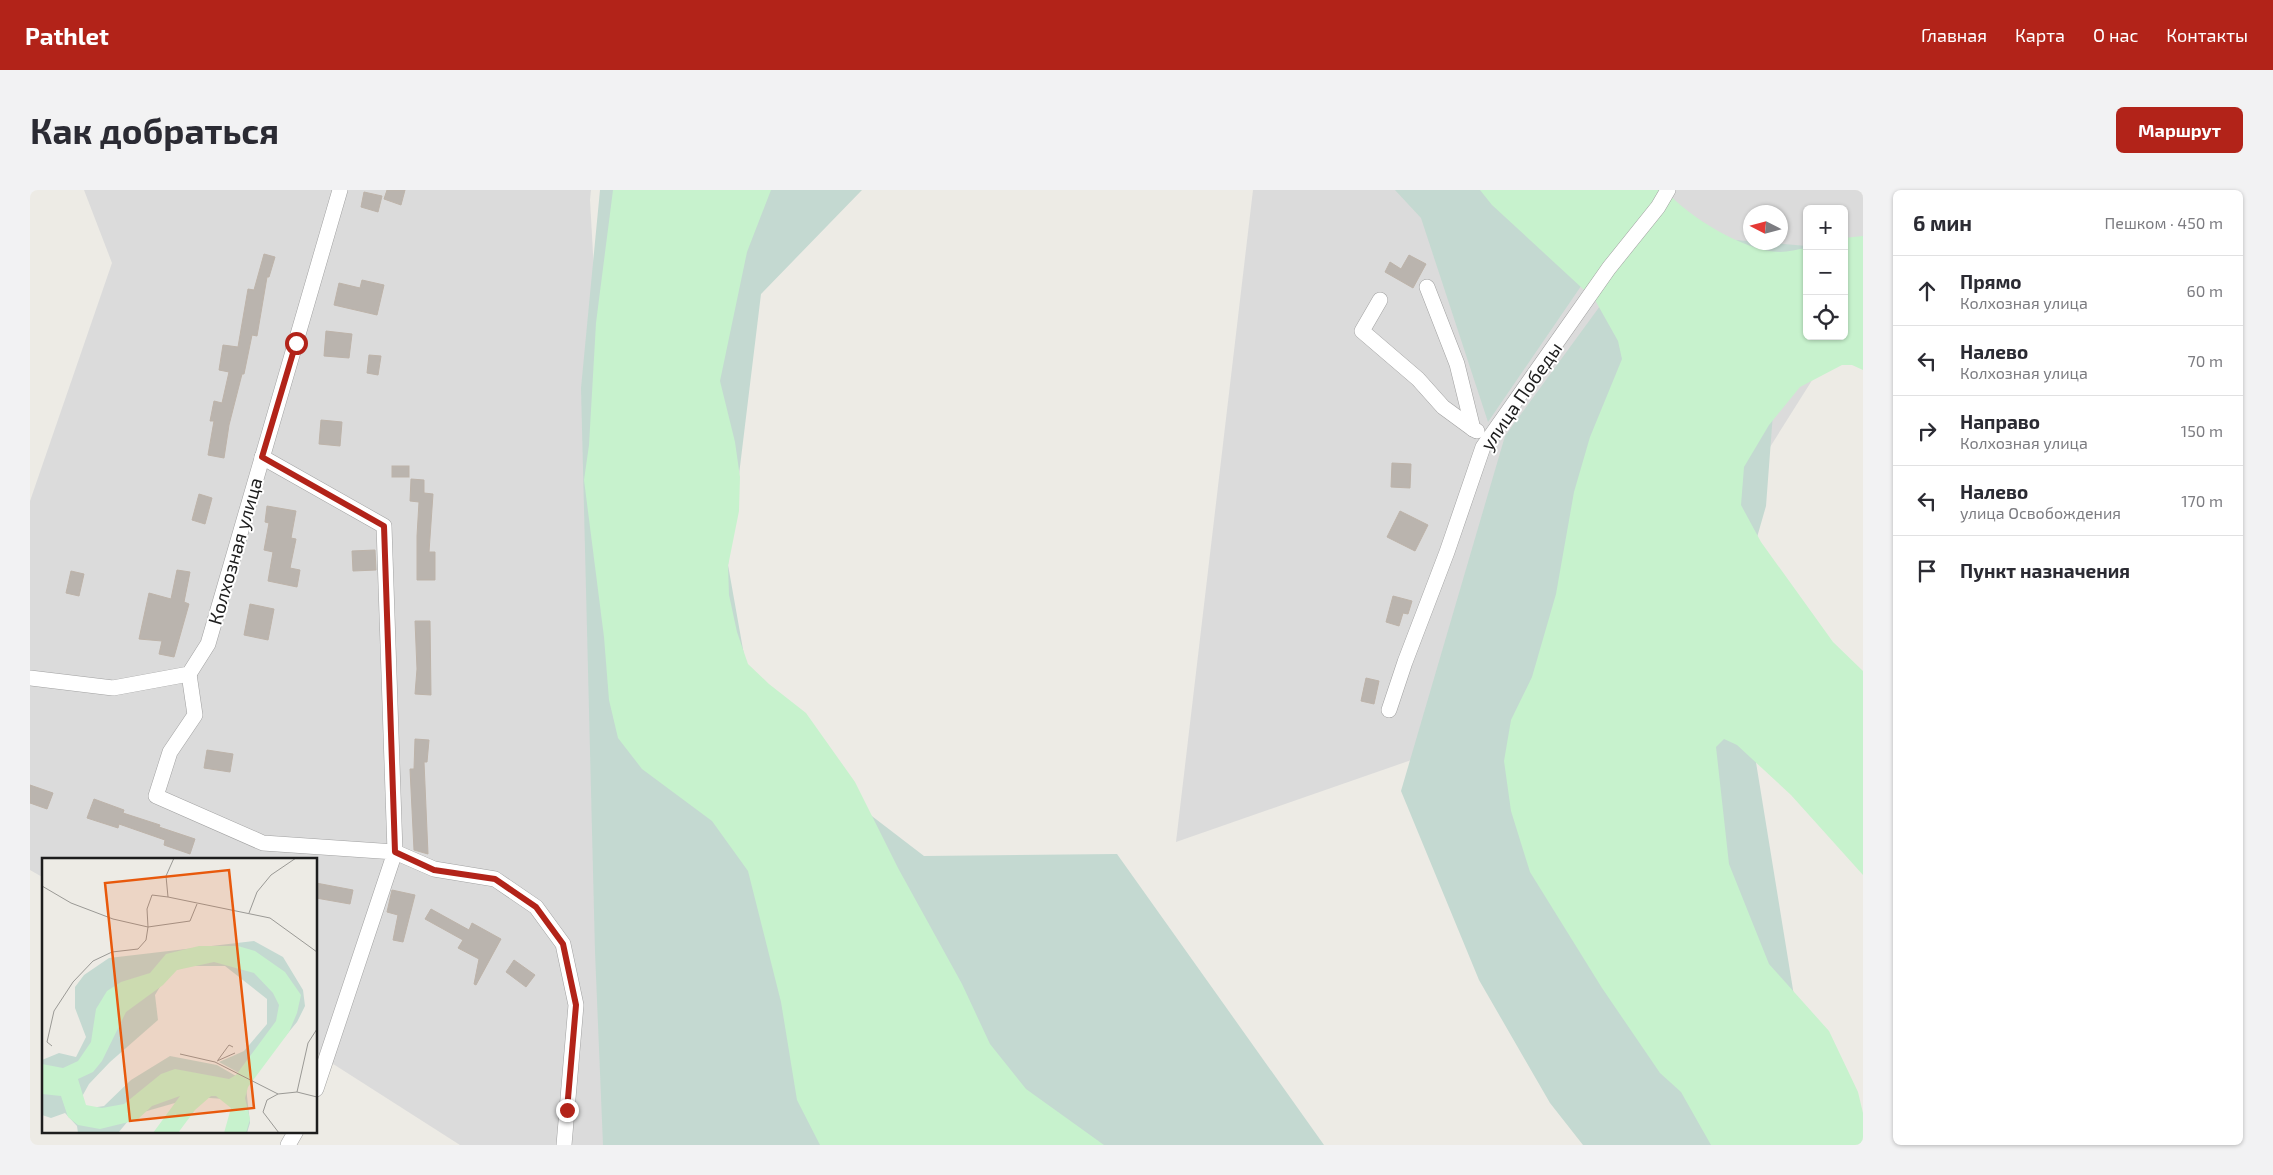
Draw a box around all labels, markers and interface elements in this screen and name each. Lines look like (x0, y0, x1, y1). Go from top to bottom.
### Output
text: Pathlet (25, 21, 109, 50)
text: Главная (1921, 24, 1987, 46)
text: Карта (2015, 24, 2065, 46)
text: О нас (2093, 24, 2138, 46)
text: Контакты (2166, 24, 2248, 46)
button: Маршрут (2116, 107, 2243, 153)
text: Как добраться (30, 109, 279, 151)
north arrow (1743, 205, 1788, 250)
map controls (1803, 205, 1848, 340)
button: + (1803, 205, 1848, 250)
text: 6 мин (1913, 210, 1972, 235)
text: Пешком · 450 m (2105, 213, 2223, 232)
button: − (1803, 250, 1848, 295)
text: Прямо (1960, 270, 2022, 293)
icon: ahead (1913, 277, 1941, 305)
text: 60 m (2187, 281, 2223, 300)
text: Колхозная улица (1960, 293, 2088, 312)
button: locate (1803, 295, 1848, 340)
route start (285, 332, 308, 355)
street label: улица Победы (1475, 337, 1567, 455)
text: Налево (1960, 340, 2028, 363)
icon: left (1913, 347, 1941, 375)
text: 70 m (2188, 351, 2223, 370)
text: Колхозная улица (1960, 363, 2088, 382)
text: Направо (1960, 410, 2040, 433)
icon: right (1913, 417, 1941, 445)
text: 150 m (2181, 421, 2223, 440)
text: Колхозная улица (1960, 433, 2088, 452)
street label: Колхозная улица (203, 475, 267, 627)
text: Налево (1960, 480, 2028, 503)
icon: left (1913, 487, 1941, 515)
text: 170 m (2181, 491, 2223, 510)
text: улица Освобождения (1960, 503, 2121, 522)
icon: arrive (1913, 557, 1941, 585)
text: Пункт назначения (1960, 559, 2130, 582)
inset map (42, 858, 318, 1132)
route end (556, 1099, 579, 1122)

